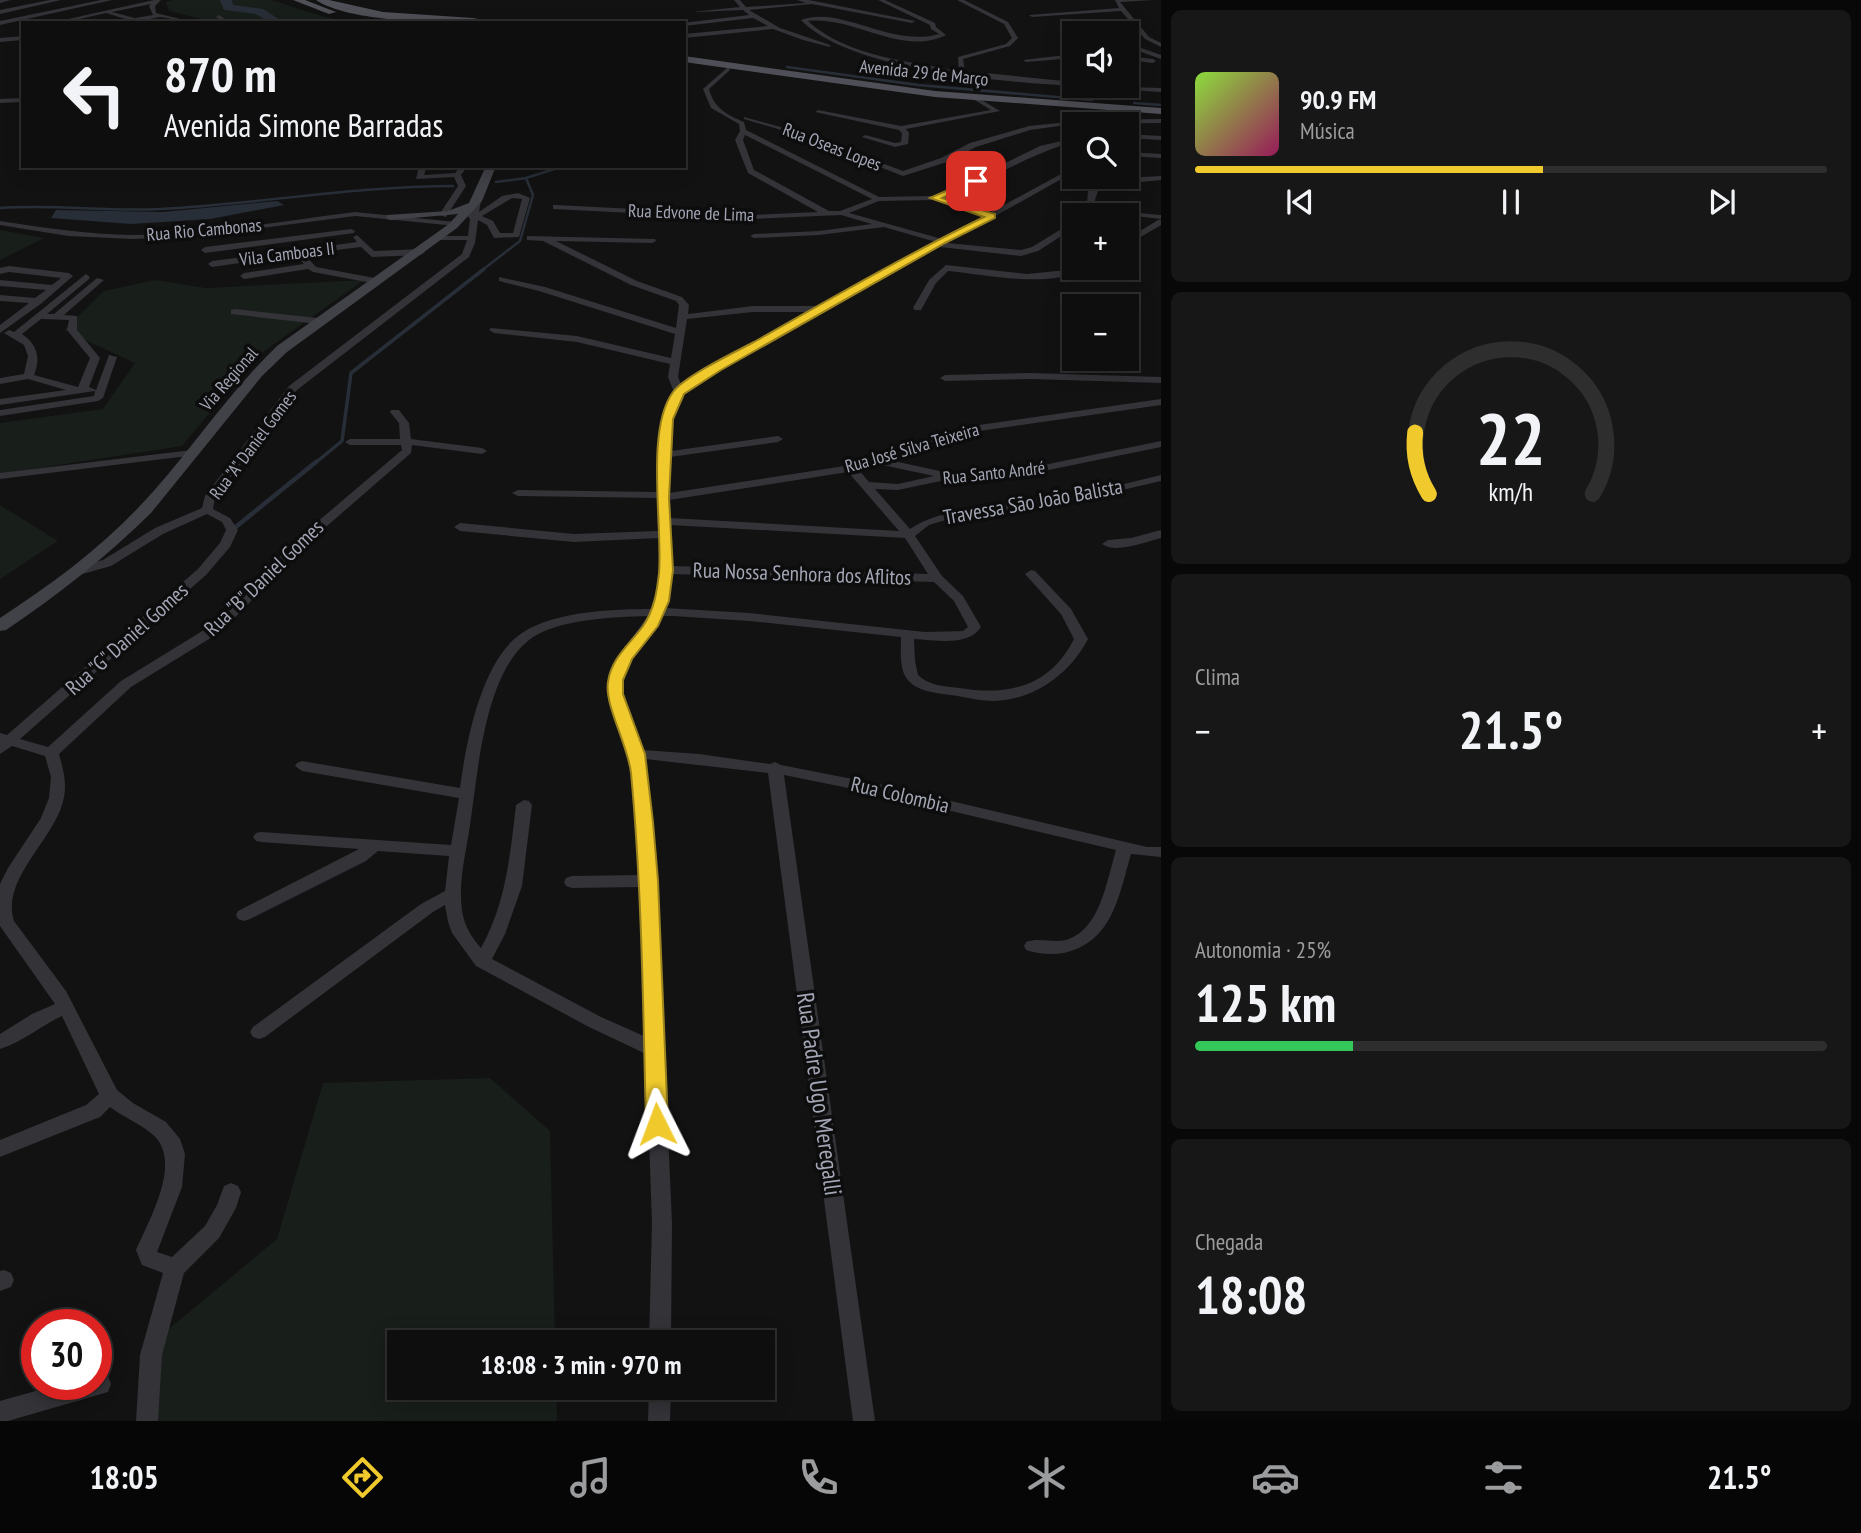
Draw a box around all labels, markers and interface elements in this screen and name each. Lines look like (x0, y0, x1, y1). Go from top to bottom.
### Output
map controls (1062, 21, 1139, 371)
button: sound (1062, 21, 1139, 98)
text: 870 m (164, 42, 277, 106)
icon: left (49, 49, 140, 140)
street label: Avenida 29 de Março (858, 54, 990, 91)
text: 90.9 FM (1300, 83, 1376, 116)
text: Avenida Simone Barradas (164, 104, 443, 146)
button: search (1062, 112, 1139, 189)
text: Música (1300, 116, 1355, 145)
street label: Rua Oseas Lopes (780, 117, 885, 176)
pin (946, 151, 1006, 211)
icon: arrive (957, 162, 995, 200)
icon: previous (1281, 183, 1319, 221)
icon: pause (1492, 183, 1530, 221)
icon: next (1703, 183, 1741, 221)
street label: Rua Edvone de Lima (628, 199, 754, 226)
button: + (1062, 203, 1139, 280)
street label: Rua Rio Cambonas (146, 213, 262, 246)
street label: Vila Camboas II (237, 236, 336, 271)
button: − (1062, 294, 1139, 371)
street label: Via Regional (194, 341, 263, 416)
street label: Rua "A" Daniel Gomes (204, 386, 301, 504)
text: 22 (1476, 391, 1546, 485)
street label: Rua José Silva Teixeira (842, 417, 982, 478)
street label: Rua Santo André (942, 456, 1046, 489)
street label: Travessa São João Balista (941, 472, 1125, 531)
text: km/h (1489, 476, 1533, 508)
street label: Rua "B" Daniel Gomes (198, 514, 329, 641)
street label: Rua Nossa Senhora dos Aflitos (692, 556, 912, 591)
street label: Rua "G" Daniel Gomes (60, 577, 194, 701)
text: Clima (1195, 662, 1240, 691)
text: 21.5° (1459, 696, 1563, 763)
text: − (1195, 706, 1211, 755)
text: + (1811, 706, 1827, 755)
street label: Rua Colombia (848, 770, 952, 819)
text: Autonomia · 25% (1195, 935, 1331, 964)
text: 125 km (1195, 969, 1336, 1036)
street label: Rua Padre Ugo Meregalli (790, 990, 849, 1197)
position arrow (620, 1087, 694, 1161)
text: Chegada (1195, 1227, 1263, 1256)
text: 18:08 (1195, 1261, 1307, 1328)
speed limit sign: 30 (21, 1309, 112, 1400)
text: 18:08 · 3 min · 970 m (481, 1348, 681, 1381)
icon: directions (338, 1453, 387, 1502)
icon: music (566, 1453, 615, 1502)
icon: phone (794, 1453, 843, 1502)
icon: climate (1022, 1453, 1071, 1502)
icon: car (1251, 1453, 1300, 1502)
icon: filters (1479, 1453, 1528, 1502)
text: 18:05 (90, 1456, 159, 1498)
text: 21.5° (1707, 1456, 1771, 1498)

